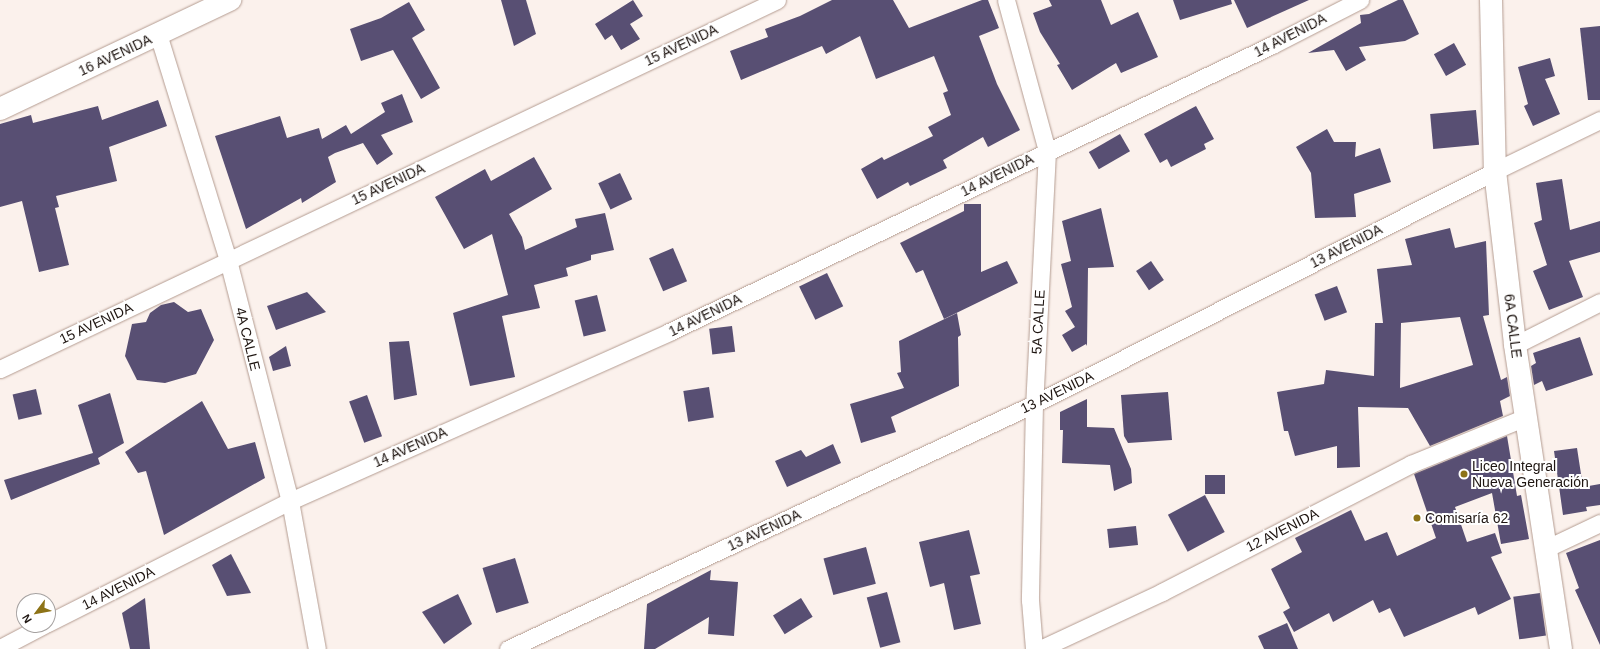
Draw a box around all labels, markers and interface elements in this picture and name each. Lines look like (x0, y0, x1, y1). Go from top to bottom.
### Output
street label: 14 AVENIDA (1251, 9, 1329, 61)
street label: 15 AVENIDA (641, 21, 721, 69)
street label: 16 AVENIDA (75, 31, 155, 79)
street label: 14 AVENIDA (957, 150, 1037, 200)
street label: 15 AVENIDA (348, 160, 428, 208)
street label: 13 AVENIDA (1307, 220, 1385, 272)
street label: 5A CALLE (1028, 289, 1048, 355)
street label: 14 AVENIDA (665, 290, 745, 340)
street label: 6A CALLE (1501, 293, 1525, 359)
street label: 15 AVENIDA (56, 299, 136, 347)
street label: 4A CALLE (232, 305, 264, 373)
street label: 13 AVENIDA (1017, 367, 1097, 417)
street label: 14 AVENIDA (370, 423, 450, 471)
place label: Liceo Integral Nueva Generación (1472, 458, 1589, 490)
marker: Liceo Integral Nueva Generación (1459, 469, 1469, 479)
street label: 12 AVENIDA (1243, 504, 1321, 556)
street label: 13 AVENIDA (724, 506, 804, 554)
place label: Comisaría 62 (1425, 510, 1508, 526)
marker: Comisaría 62 (1412, 513, 1422, 523)
street label: 14 AVENIDA (79, 562, 157, 614)
north arrow (16, 593, 56, 633)
text: N (19, 612, 34, 625)

